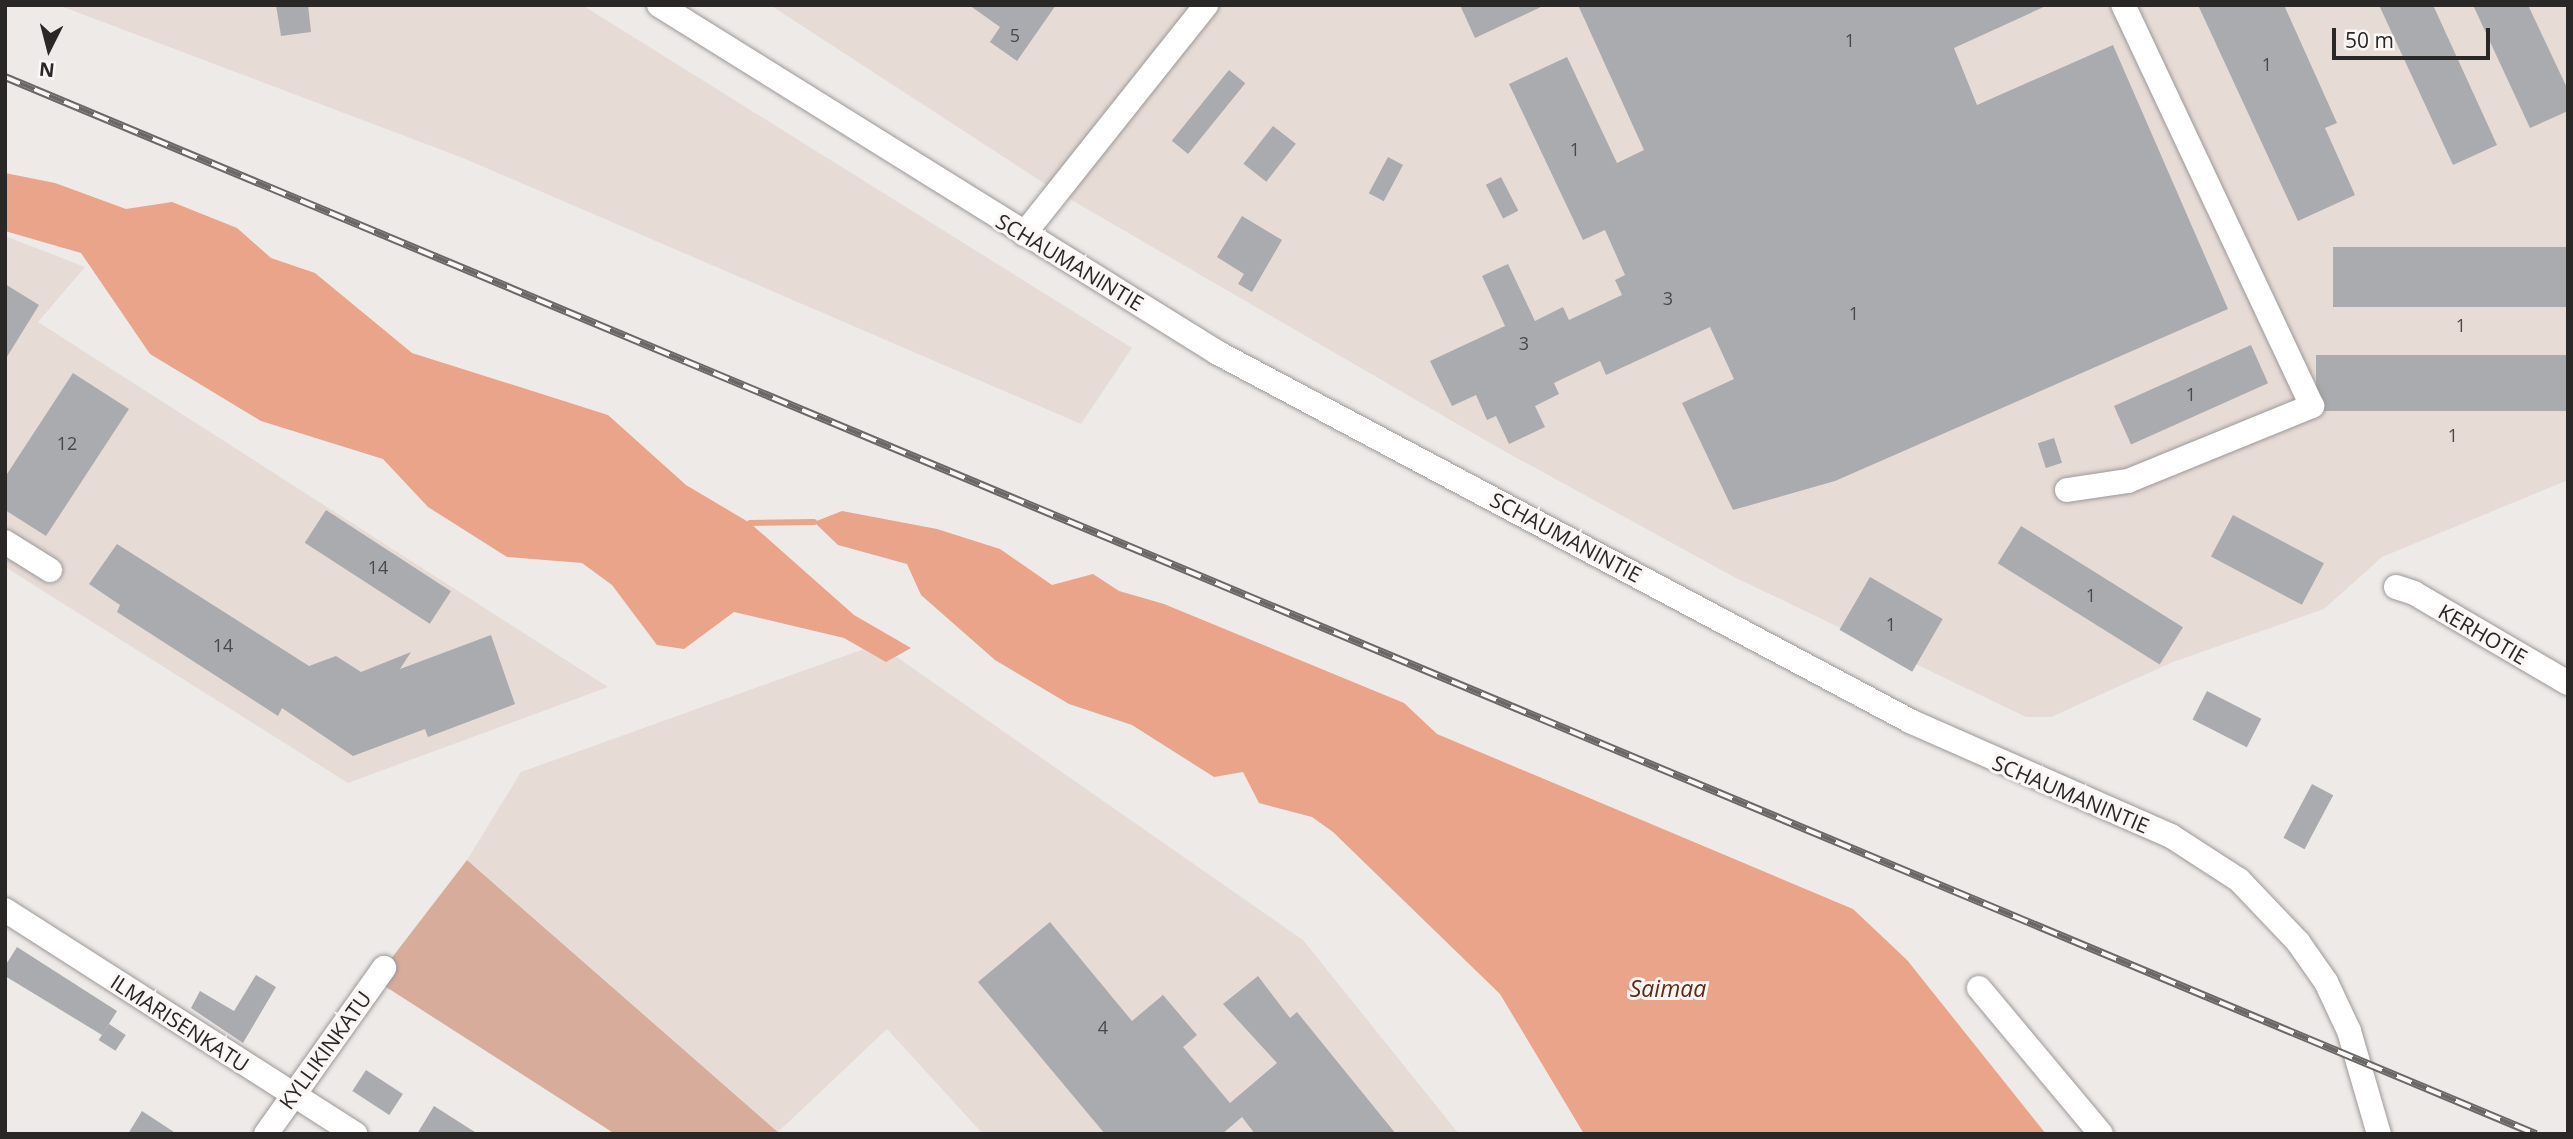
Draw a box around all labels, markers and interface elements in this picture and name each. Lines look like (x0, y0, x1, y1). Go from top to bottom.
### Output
north arrow (14, 14, 84, 84)
scale bar (2335, 14, 2492, 58)
house number: 5 (1010, 24, 1020, 46)
text: 50 m (2345, 26, 2394, 54)
house number: 1 (1845, 29, 1855, 51)
house number: 1 (2262, 53, 2272, 75)
text: N (38, 56, 56, 84)
house number: 1 (1570, 138, 1580, 160)
street label: SCHAUMANINTIE (992, 208, 1148, 316)
house number: 3 (1663, 287, 1673, 309)
house number: 1 (1849, 302, 1859, 324)
house number: 1 (2456, 314, 2466, 336)
house number: 3 (1519, 332, 1529, 354)
house number: 1 (2186, 383, 2196, 405)
house number: 1 (2448, 424, 2458, 446)
house number: 12 (57, 432, 77, 454)
street label: SCHAUMANINTIE (1486, 487, 1646, 587)
house number: 14 (368, 556, 388, 578)
house number: 1 (2086, 584, 2096, 606)
street label: KERHOTIE (2434, 598, 2532, 670)
house number: 1 (1886, 613, 1896, 635)
house number: 14 (213, 634, 233, 656)
street label: SCHAUMANINTIE (1989, 750, 2153, 838)
street label: ILMARISENKATU (106, 969, 254, 1077)
water label: Saimaa (1630, 974, 1706, 1002)
street label: KYLLIKINKATU (274, 986, 376, 1114)
house number: 4 (1098, 1016, 1108, 1038)

